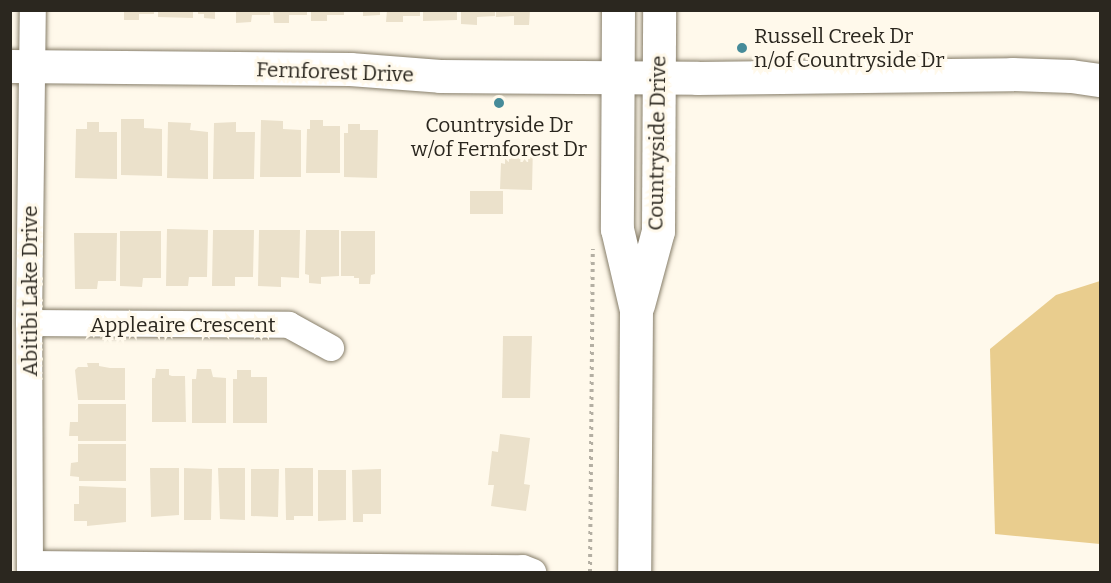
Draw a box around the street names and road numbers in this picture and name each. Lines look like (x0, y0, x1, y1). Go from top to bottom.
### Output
street label: Countryside Drive (643, 55, 671, 231)
street label: Fernforest Drive (256, 57, 414, 87)
street label: Abitibi Lake Drive (17, 206, 43, 376)
street label: Appleaire Crescent (90, 312, 276, 338)

